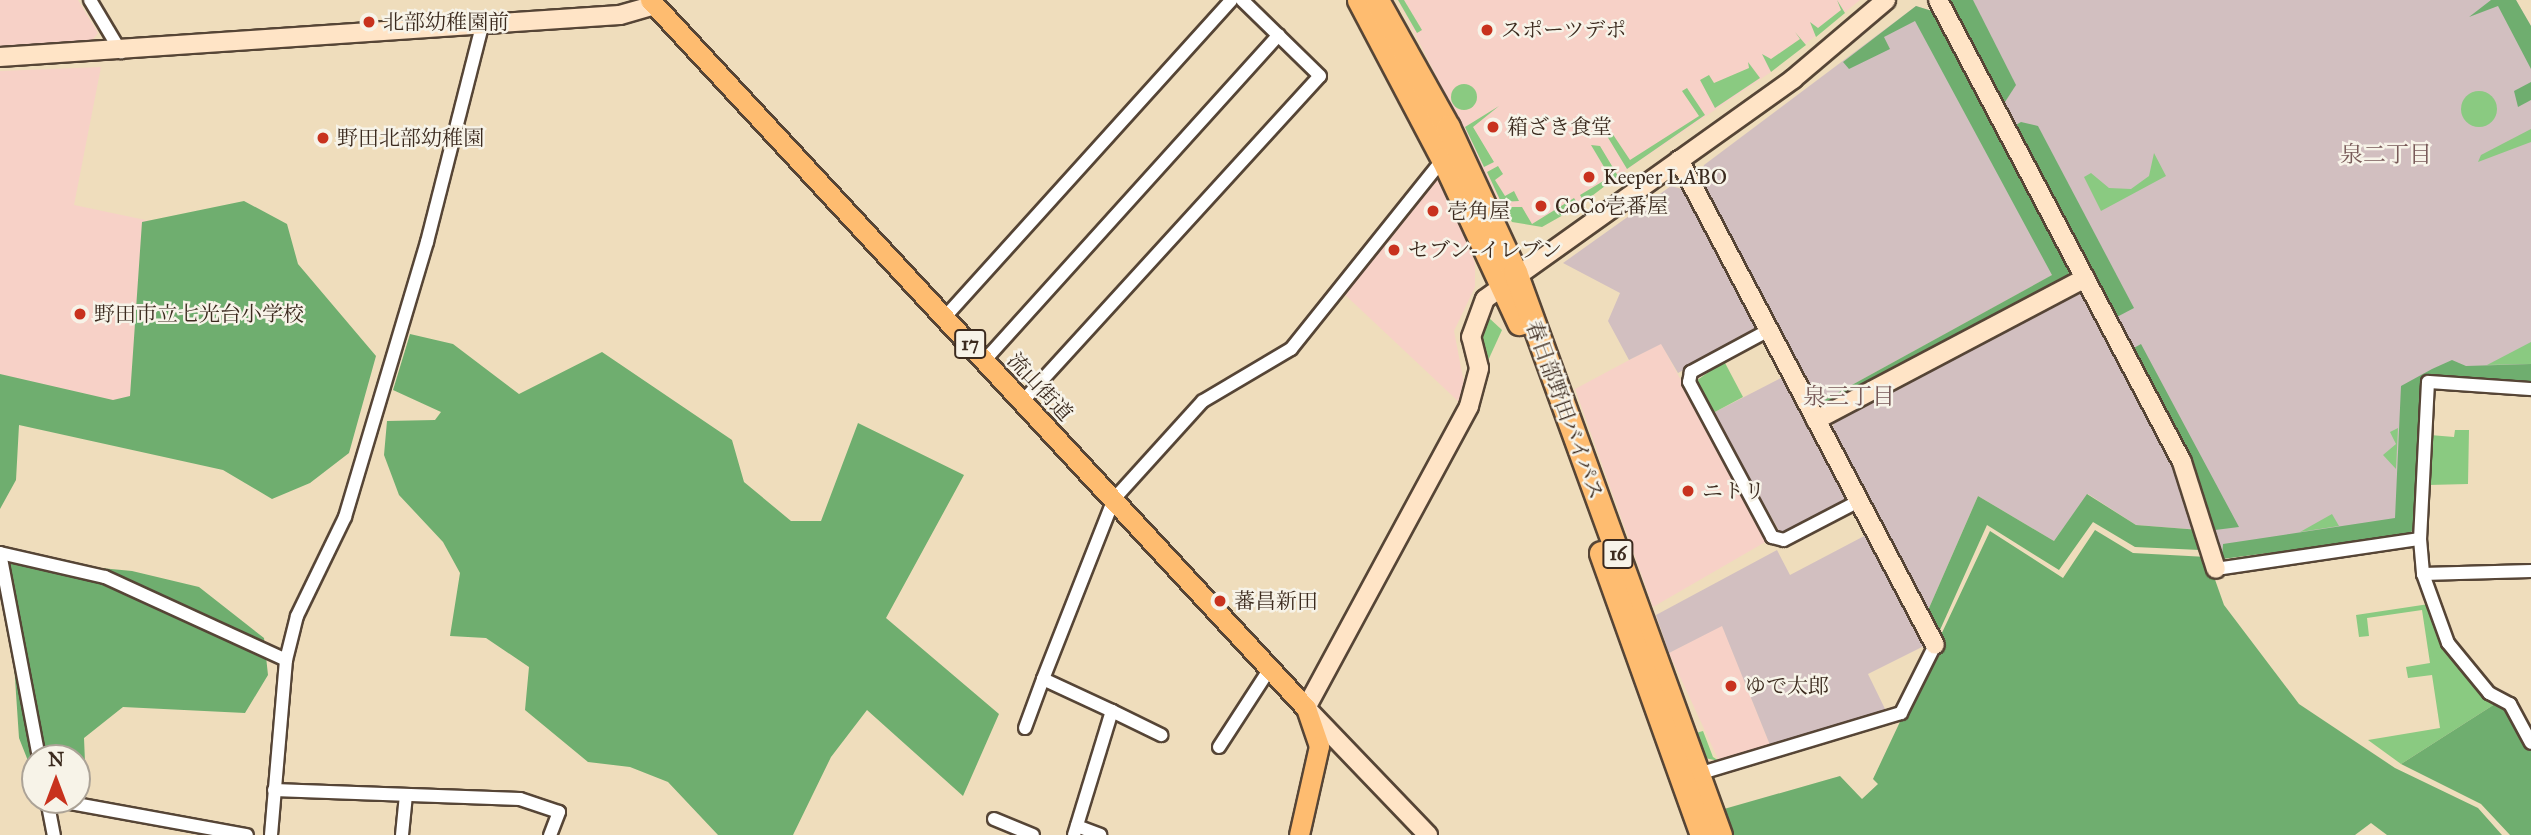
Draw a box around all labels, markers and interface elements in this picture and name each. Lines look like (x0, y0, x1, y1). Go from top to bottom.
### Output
place label: 北部幼稚園前 (383, 9, 509, 35)
marker: 北部幼稚園前 (361, 14, 377, 30)
place label: スポーツデポ (1501, 17, 1627, 43)
marker: スポーツデポ (1479, 22, 1495, 38)
place label: 箱ざき食堂 (1507, 114, 1612, 140)
marker: 箱ざき食堂 (1485, 119, 1501, 135)
place label: 野田北部幼稚園 (337, 125, 484, 151)
marker: 野田北部幼稚園 (315, 130, 331, 146)
district label: 泉二丁目 (2340, 140, 2432, 168)
place label: Keeper LABO (1603, 164, 1727, 190)
marker: Keeper LABO (1581, 169, 1597, 185)
place label: CoCo壱番屋 (1555, 193, 1668, 219)
place label: 壱角屋 (1447, 198, 1510, 224)
marker: CoCo壱番屋 (1533, 198, 1549, 214)
marker: 壱角屋 (1425, 203, 1441, 219)
place label: セブン-イレブン (1408, 237, 1564, 263)
marker: セブン-イレブン (1386, 242, 1402, 258)
place label: 野田市立七光台小学校 (94, 301, 304, 327)
marker: 野田市立七光台小学校 (72, 306, 88, 322)
street label: 春日部野田バイパス (1521, 317, 1609, 503)
road number: 17 (953, 328, 988, 360)
street label: 流山街道 (1002, 348, 1078, 426)
district label: 泉三丁目 (1803, 382, 1895, 410)
place label: ニトリ (1702, 478, 1765, 504)
marker: ニトリ (1680, 483, 1696, 499)
road number: 16 (1602, 538, 1634, 569)
place label: 蕃昌新田 (1234, 588, 1318, 614)
marker: 蕃昌新田 (1212, 593, 1228, 609)
place label: ゆで太郎 (1745, 673, 1829, 699)
marker: ゆで太郎 (1723, 678, 1739, 694)
north arrow (21, 744, 91, 814)
text: N (48, 748, 64, 771)

